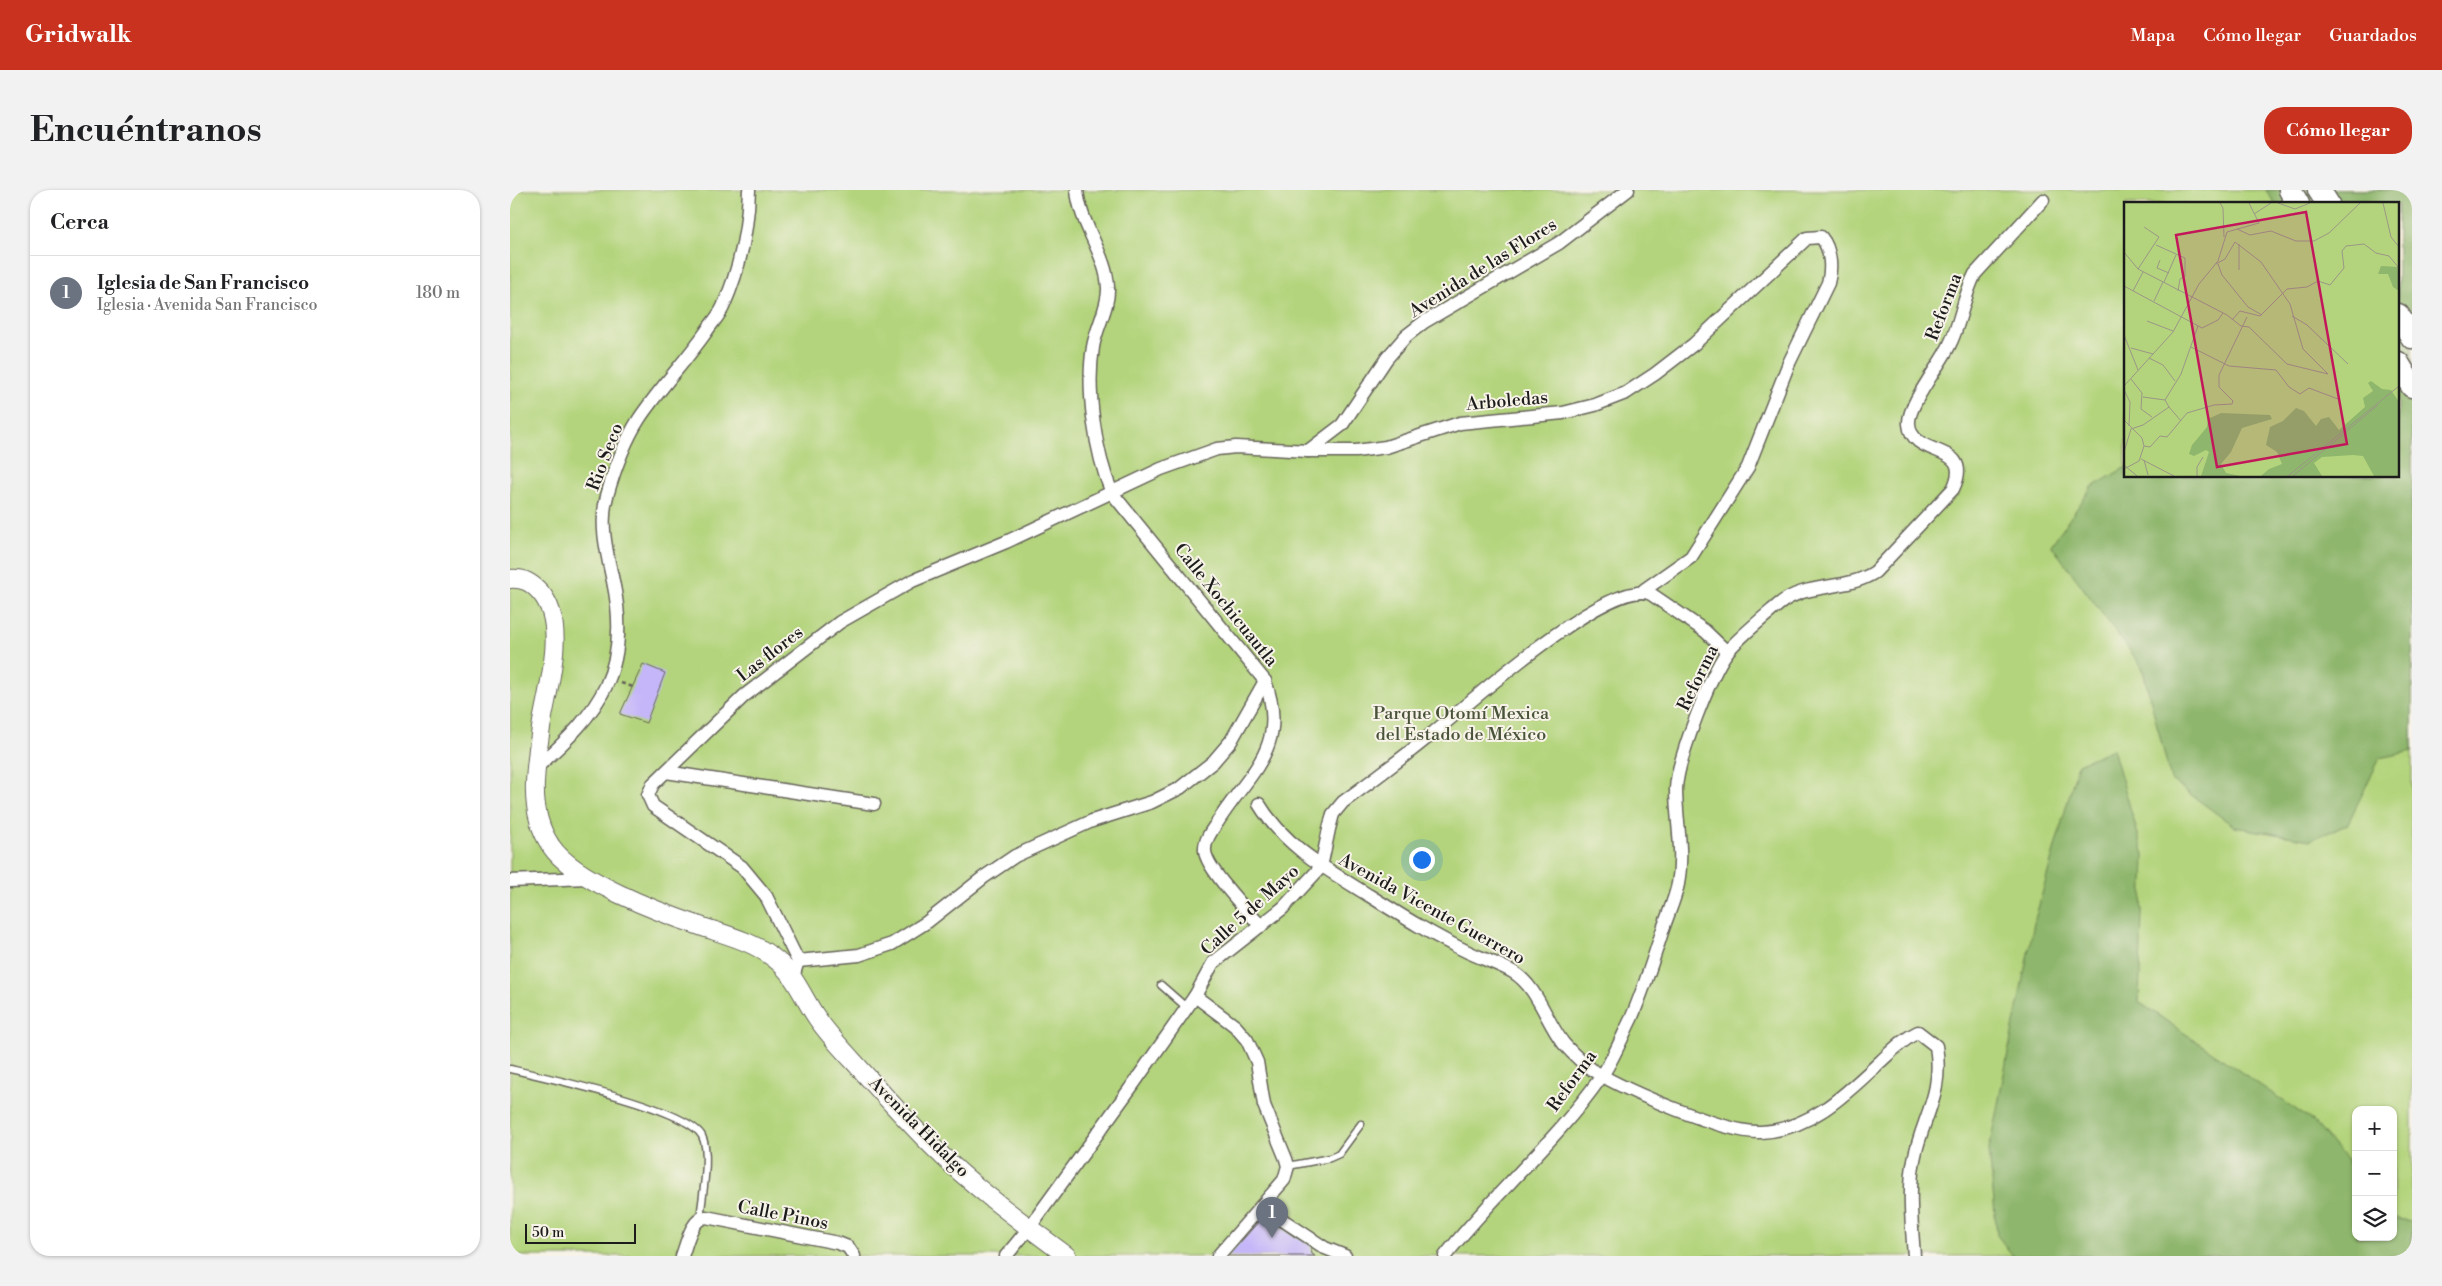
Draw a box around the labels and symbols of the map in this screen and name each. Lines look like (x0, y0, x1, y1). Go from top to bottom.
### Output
inset map (2124, 202, 2400, 478)
street label: Avenida de las Flores (1404, 213, 1561, 323)
street label: Reforma (1921, 269, 1968, 344)
street label: Arboledas (1464, 386, 1549, 416)
street label: Rio Seco (582, 420, 628, 494)
street label: Calle Xochicuautla (1169, 539, 1283, 672)
street label: Las flores (732, 621, 808, 687)
street label: Reforma (1672, 640, 1724, 715)
park label: Parque Otomí Mexica del Estado de México (1373, 702, 1550, 746)
your location (1409, 847, 1435, 873)
street label: Avenida Vicente Guerrero (1334, 848, 1529, 970)
street label: Calle 5 de Mayo (1196, 860, 1304, 960)
street label: Reforma (1542, 1045, 1603, 1116)
street label: Avenida Hidalgo (863, 1071, 974, 1182)
street label: Calle Pinos (736, 1195, 830, 1235)
pin: 1 (1256, 1197, 1288, 1238)
scale bar (525, 1221, 636, 1244)

